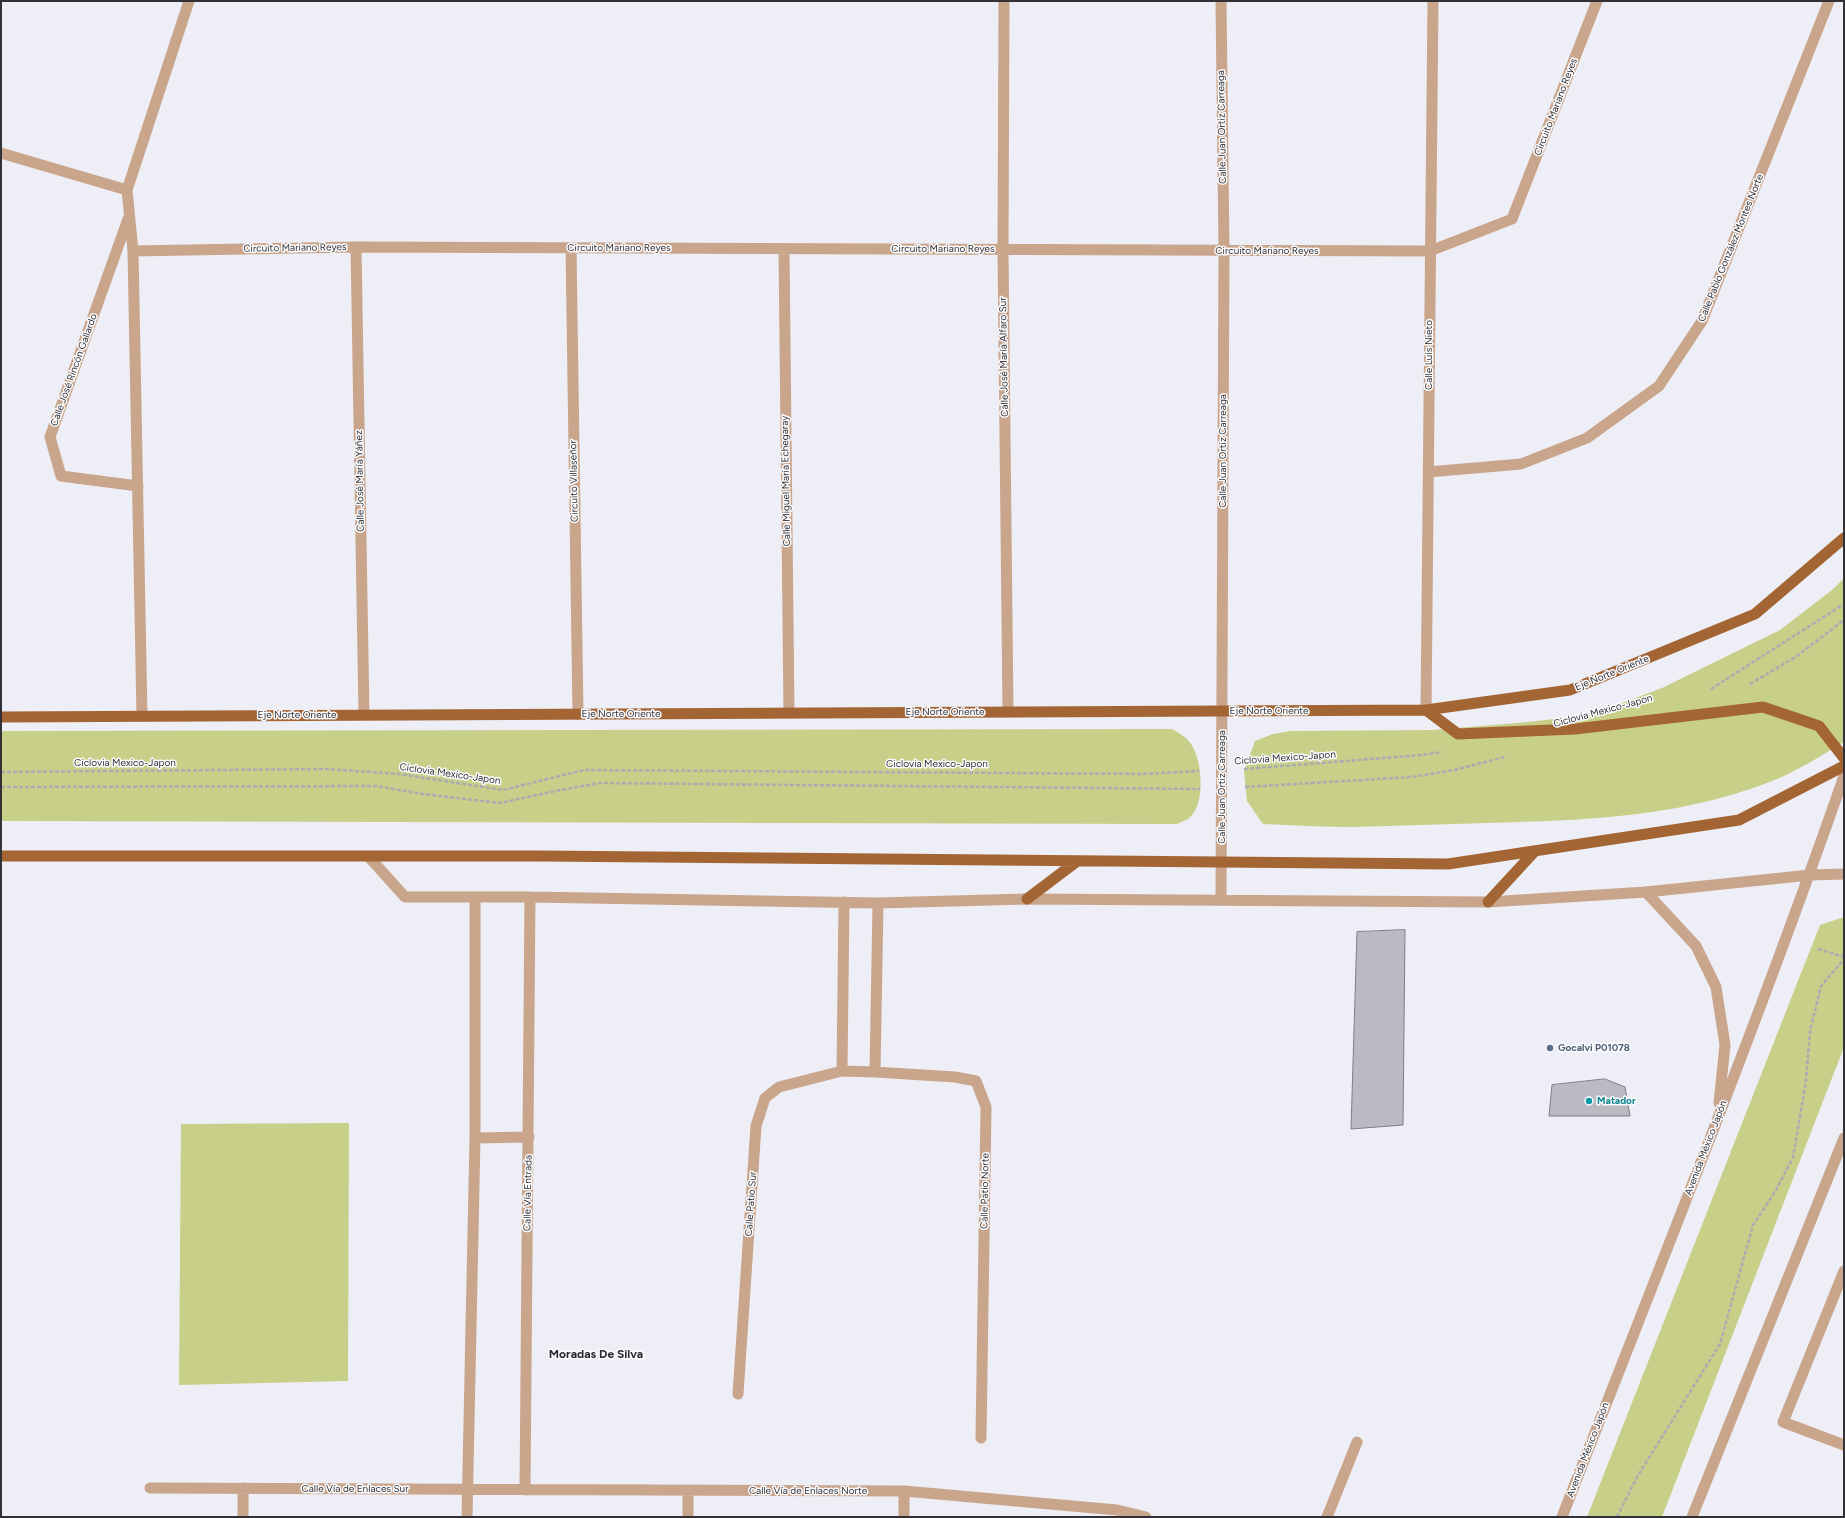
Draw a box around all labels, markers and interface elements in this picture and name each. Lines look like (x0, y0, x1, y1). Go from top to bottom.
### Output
street label: Circuito Mariano Reyes (1532, 57, 1580, 157)
street label: Calle Juan Ortiz Carreaga (1215, 70, 1229, 184)
street label: Calle Pablo González Montes Norte (1696, 172, 1766, 324)
street label: Circuito Mariano Reyes (243, 241, 347, 255)
street label: Circuito Mariano Reyes (567, 242, 671, 254)
street label: Circuito Mariano Reyes (891, 243, 995, 255)
street label: Circuito Mariano Reyes (1215, 245, 1319, 257)
street label: Calle José María Alfaro Sur (997, 297, 1011, 417)
street label: Calle José Rincón Gallardo (48, 312, 100, 428)
street label: Calle Luis Nieto (1423, 320, 1435, 390)
street label: Calle Juan Ortiz Carreaga (1217, 394, 1229, 508)
street label: Calle Miguel María Echegaray (779, 415, 793, 547)
street label: Calle José María Yáñez (353, 430, 367, 532)
street label: Circuito Villaseñor (567, 440, 581, 522)
street label: Eje Norte Oriente (1573, 653, 1651, 693)
street label: Ciclovia Mexico-Japon (1552, 692, 1654, 730)
street label: Eje Norte Oriente (1230, 705, 1308, 717)
street label: Eje Norte Oriente (906, 706, 984, 718)
street label: Eje Norte Oriente (582, 708, 660, 720)
street label: Eje Norte Oriente (258, 709, 336, 721)
street label: Calle Juan Ortiz Carreaga (1216, 730, 1228, 844)
street label: Ciclovia Mexico-Japon (1234, 748, 1336, 768)
street label: Ciclovia Mexico-Japon (74, 757, 176, 769)
street label: Ciclovia Mexico-Japon (886, 758, 988, 770)
street label: Ciclovia Mexico-Japon (399, 761, 501, 787)
place label: Gocalvi P01078 (1558, 1042, 1630, 1054)
marker: Gocalvi P01078 (1545, 1043, 1555, 1053)
place label: Matador (1597, 1095, 1636, 1107)
marker: Matador (1584, 1096, 1594, 1106)
street label: Avenida México Japón (1682, 1099, 1730, 1197)
street label: Calle Patio Norte (978, 1153, 992, 1229)
street label: Calle Vía Entrada (521, 1155, 535, 1231)
street label: Calle Patio Sur (743, 1171, 759, 1237)
district label: Moradas De Silva (549, 1347, 643, 1361)
street label: Avenida México Japón (1564, 1401, 1612, 1499)
street label: Calle Vía de Enlaces Sur (301, 1483, 409, 1495)
street label: Calle Vía de Enlaces Norte (749, 1485, 867, 1497)

